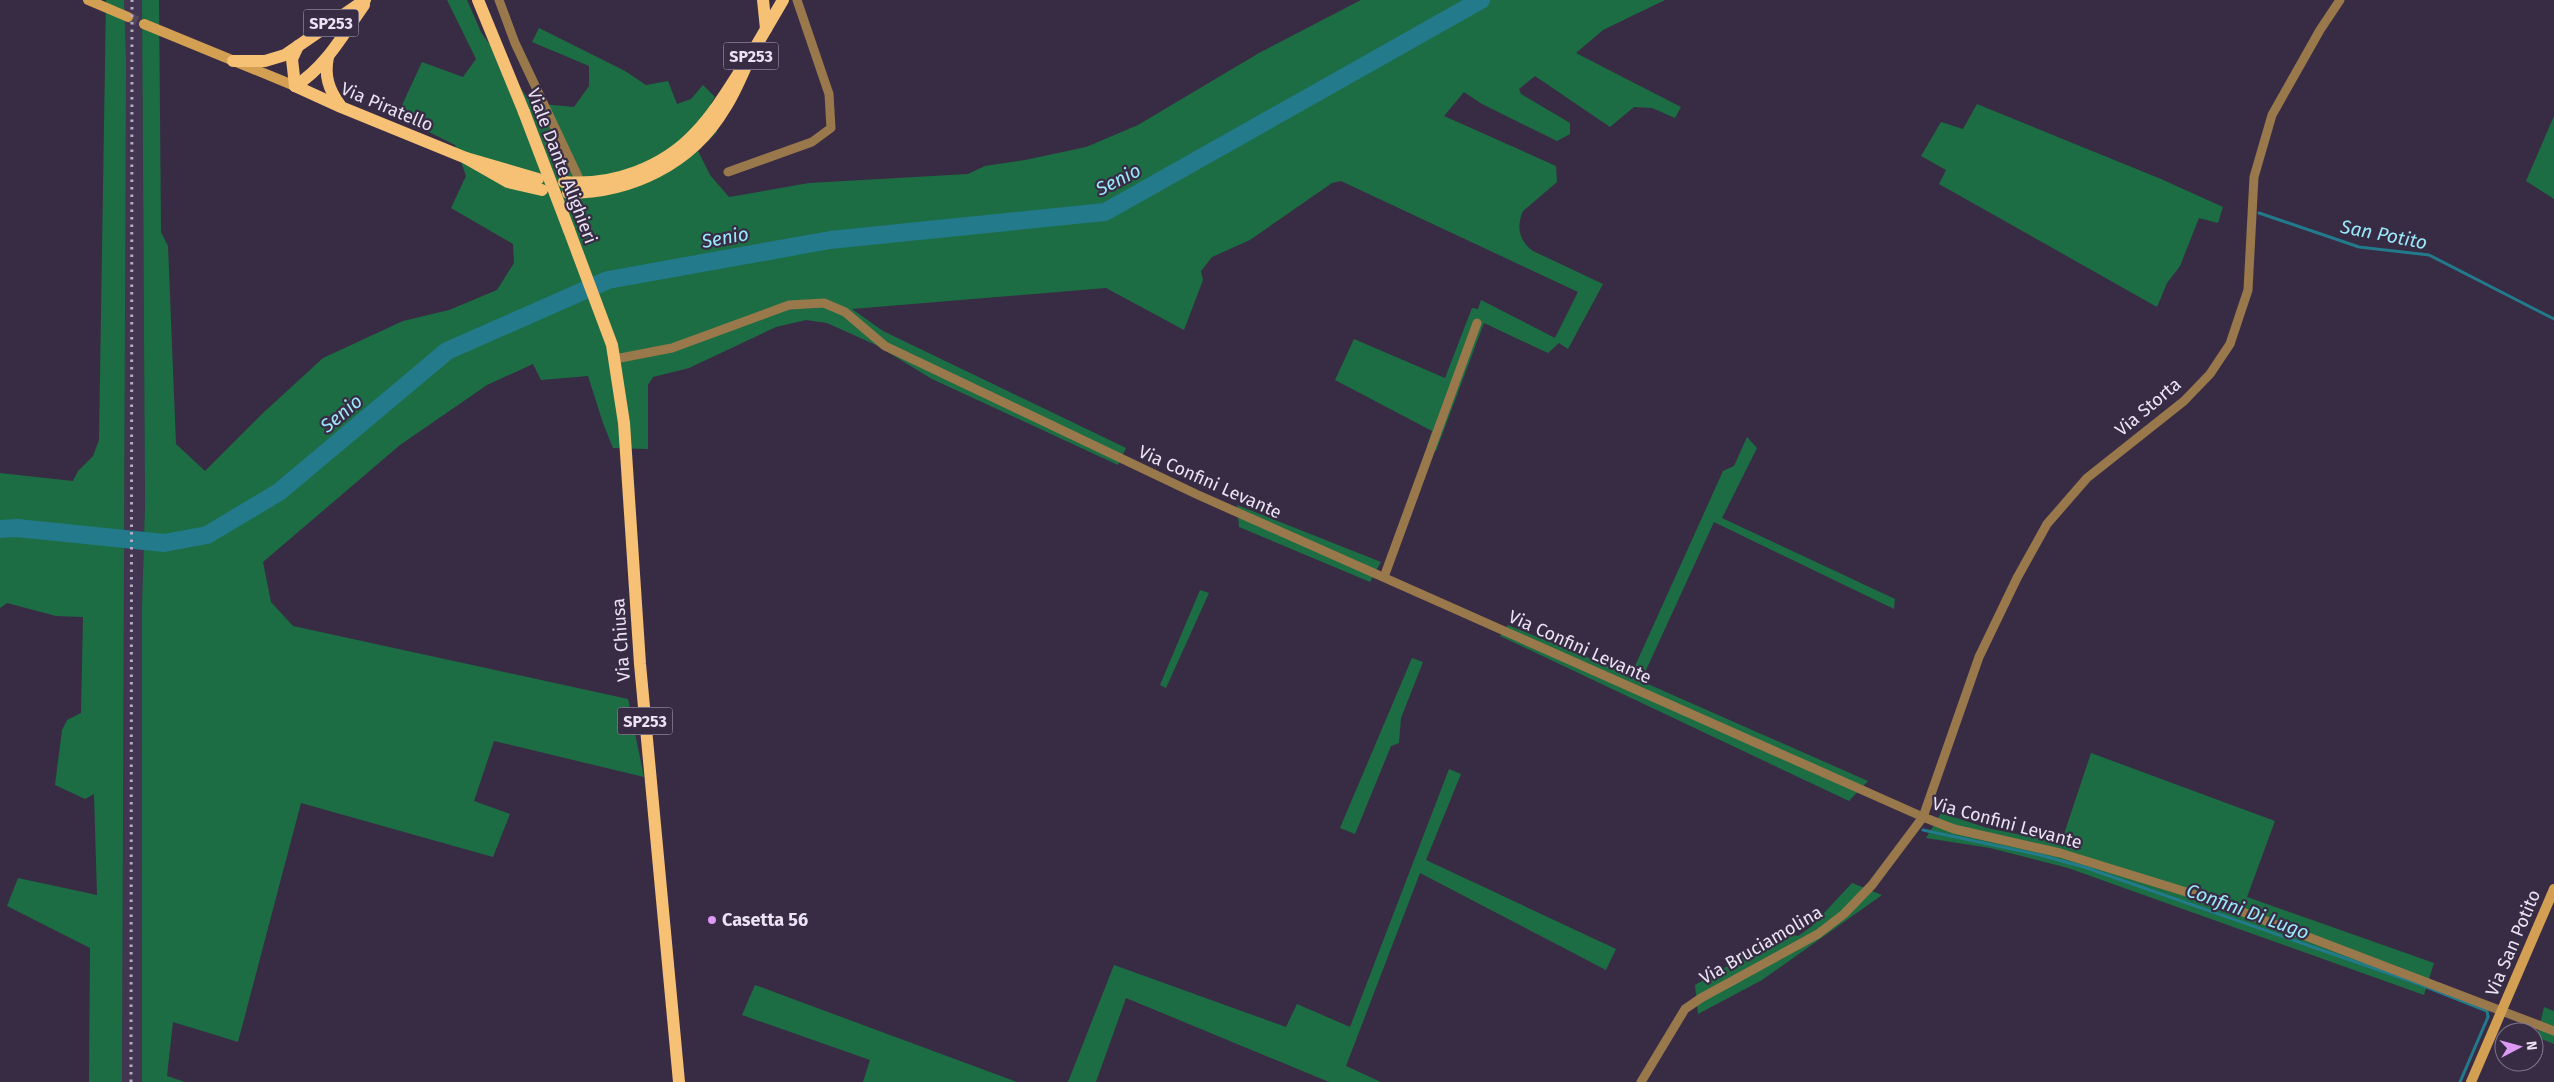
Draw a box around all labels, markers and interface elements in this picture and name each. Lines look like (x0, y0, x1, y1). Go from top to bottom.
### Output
road number: SP253 (304, 9, 358, 36)
road number: SP253 (724, 42, 778, 70)
street label: Via Piratello (337, 78, 437, 136)
street label: Viale Dante Alighieri (522, 85, 602, 247)
water label: Senio (1091, 158, 1145, 201)
water label: San Potito (2338, 215, 2429, 254)
water label: Senio (699, 222, 750, 253)
street label: Via Storta (2111, 373, 2185, 441)
water label: Senio (315, 389, 367, 438)
street label: Via Confini Levante (1135, 441, 1285, 523)
street label: Via Chiusa (607, 597, 635, 683)
street label: Via Confini Levante (1505, 606, 1655, 688)
road number: SP253 (618, 708, 672, 734)
street label: Via Confini Levante (1930, 792, 2084, 854)
water label: Confini Di Lugo (2183, 879, 2312, 944)
street label: Via San Potito (2481, 887, 2545, 999)
street label: Via Bruciamolina (1696, 901, 1826, 989)
place label: Casetta 56 (722, 909, 808, 931)
marker: Casetta 56 (706, 914, 718, 926)
north arrow (2494, 1022, 2544, 1072)
text: N (2522, 1040, 2540, 1051)

